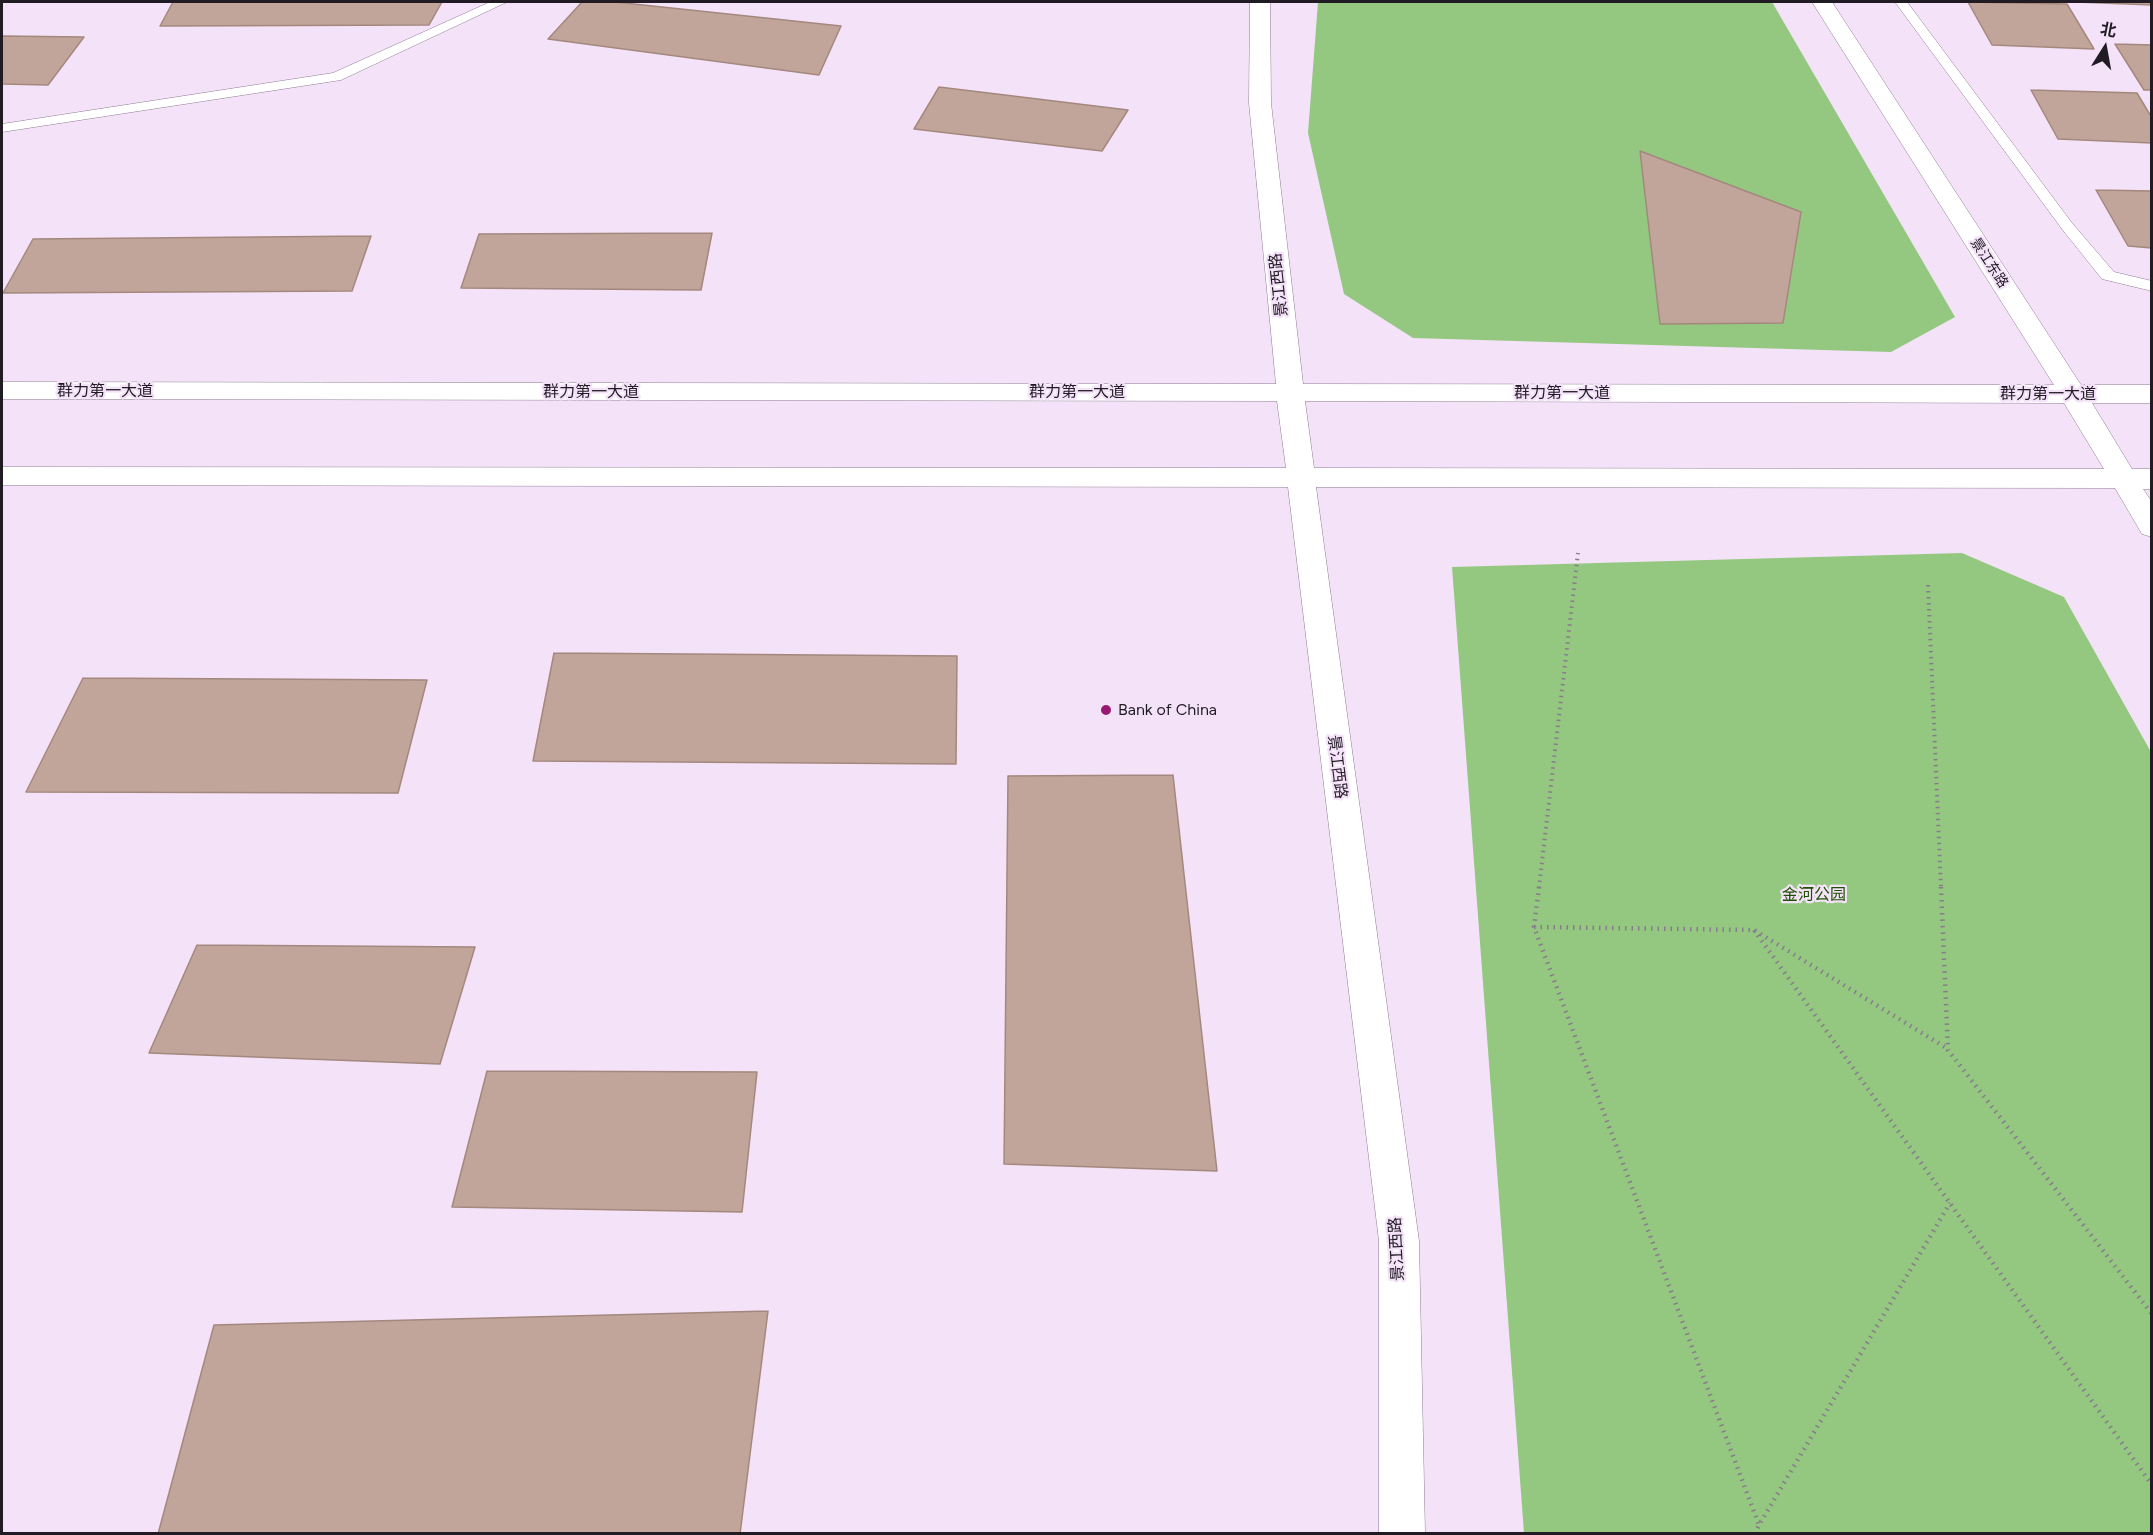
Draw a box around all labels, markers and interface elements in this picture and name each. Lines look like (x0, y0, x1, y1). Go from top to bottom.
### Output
north arrow (2075, 18, 2135, 78)
text: 北 (2099, 19, 2118, 41)
street label: 景江东路 (1967, 235, 2011, 291)
street label: 景江西路 (1266, 252, 1292, 318)
street label: 群力第一大道 (57, 381, 153, 401)
street label: 群力第一大道 (543, 382, 639, 402)
street label: 群力第一大道 (1029, 382, 1125, 402)
street label: 群力第一大道 (1514, 383, 1610, 403)
street label: 群力第一大道 (2000, 384, 2096, 404)
place label: Bank of China (1118, 700, 1217, 720)
marker: Bank of China (1099, 703, 1113, 717)
street label: 景江西路 (1324, 734, 1350, 800)
park label: 金河公园 (1782, 885, 1846, 905)
street label: 景江西路 (1386, 1217, 1408, 1281)

